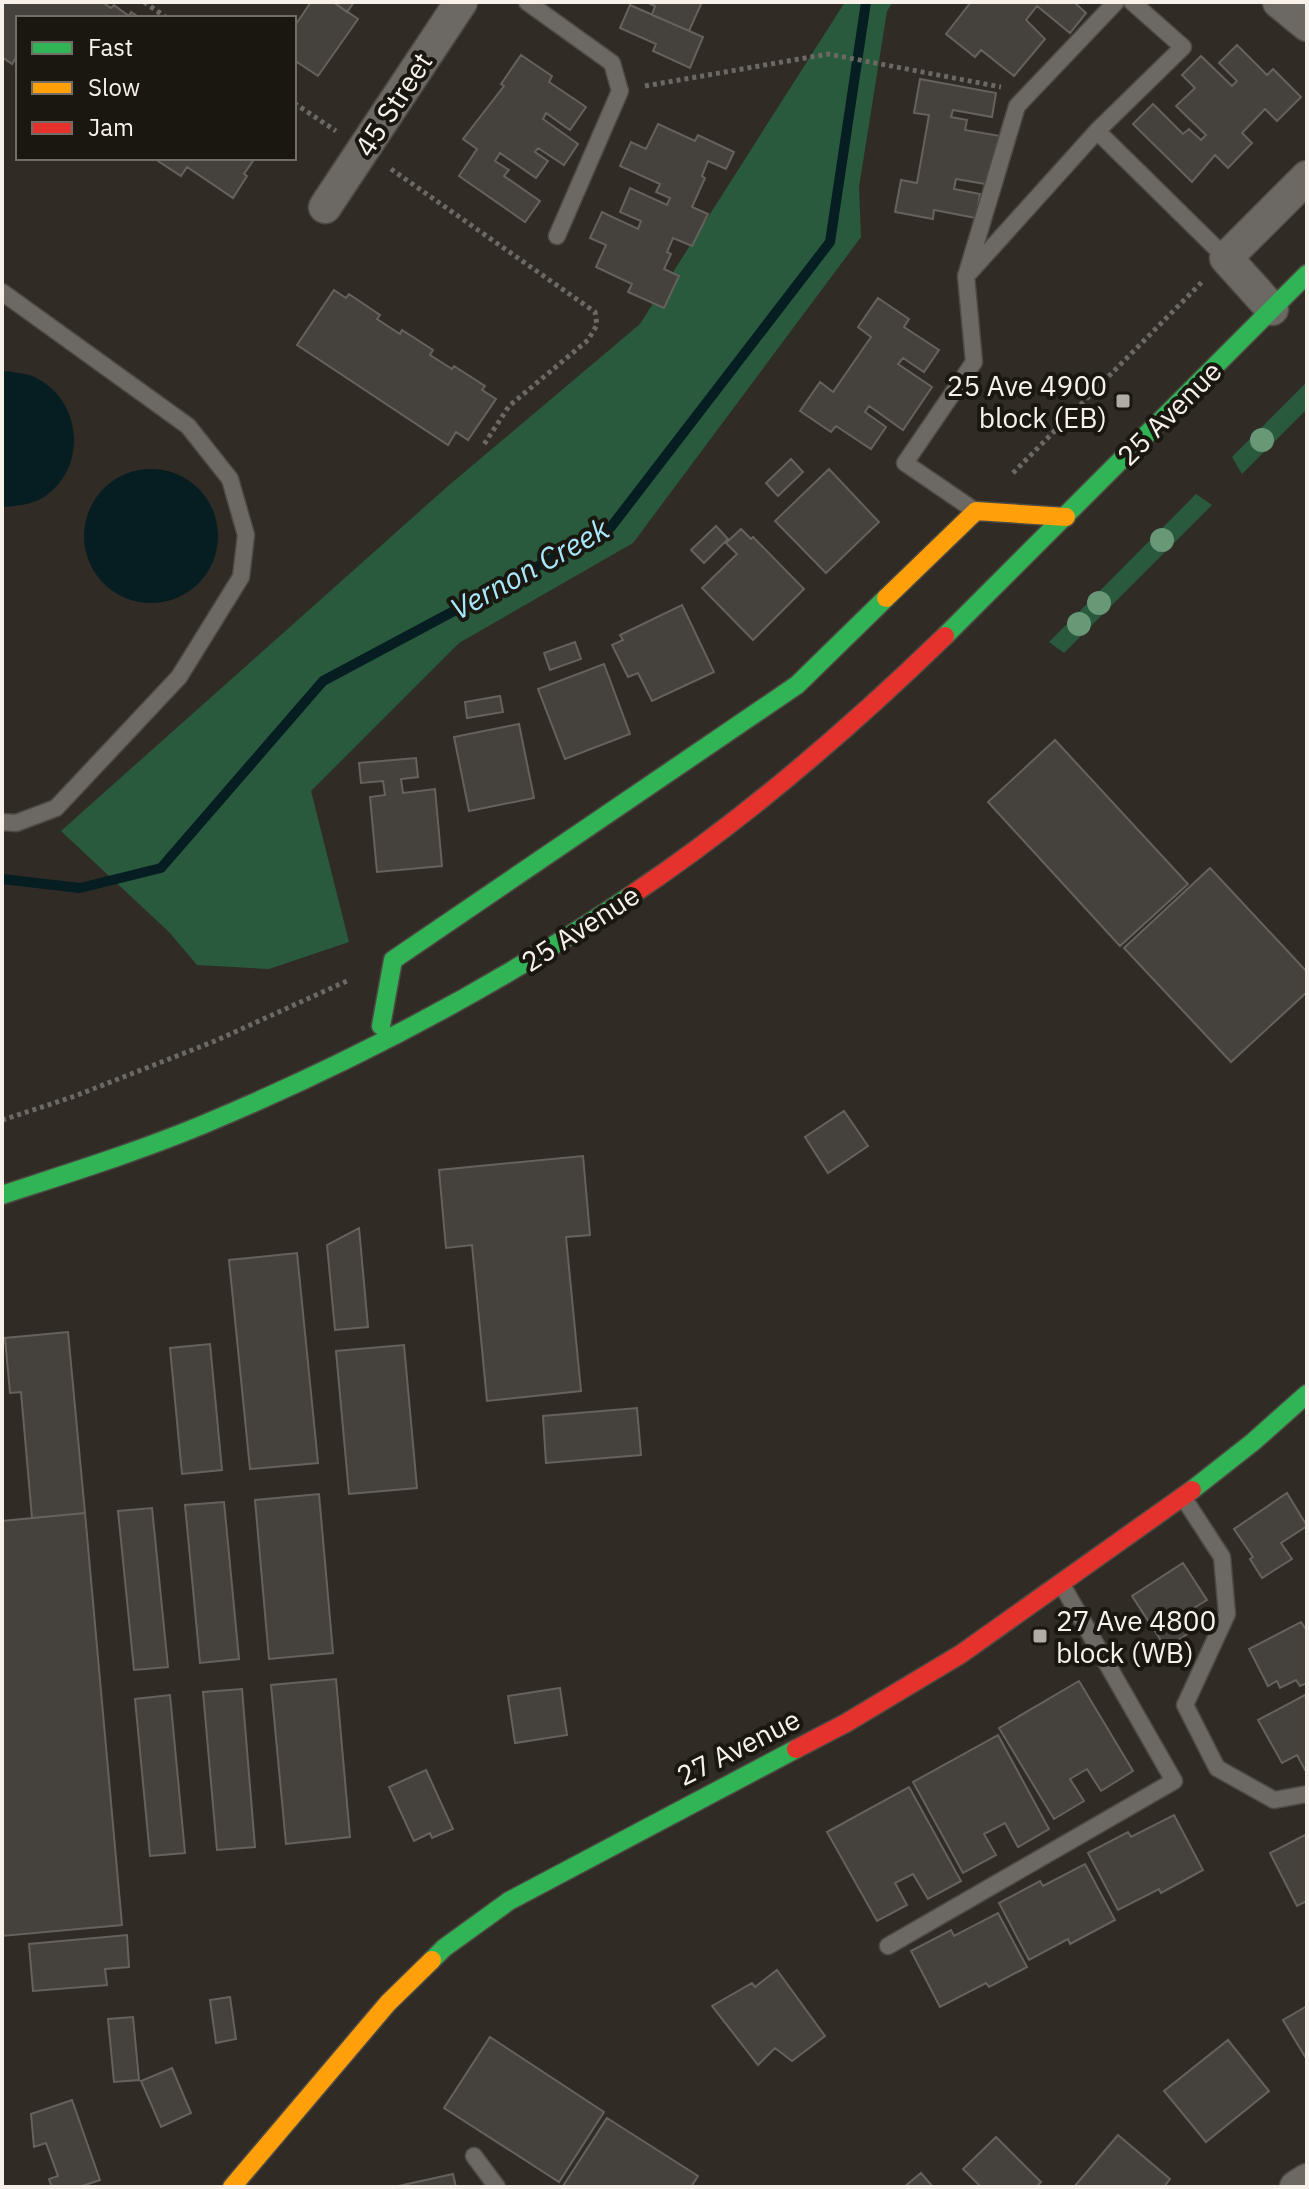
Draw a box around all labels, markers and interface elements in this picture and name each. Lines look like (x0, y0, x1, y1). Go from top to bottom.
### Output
legend (16, 16, 296, 160)
text: Fast (88, 31, 133, 63)
street label: 45 Street (346, 45, 440, 163)
text: Slow (88, 71, 140, 103)
text: Jam (88, 111, 134, 143)
street label: 25 Avenue (1109, 353, 1229, 473)
place label: 25 Ave 4900 block (EB) (947, 367, 1107, 436)
marker: 25 Ave 4900 block (EB) (1114, 392, 1132, 410)
water label: Vernon Creek (443, 508, 616, 628)
street label: 25 Avenue (514, 876, 646, 980)
place label: 27 Ave 4800 block (WB) (1056, 1602, 1216, 1671)
marker: 27 Ave 4800 block (WB) (1031, 1627, 1049, 1645)
street label: 27 Avenue (670, 1700, 806, 1794)

